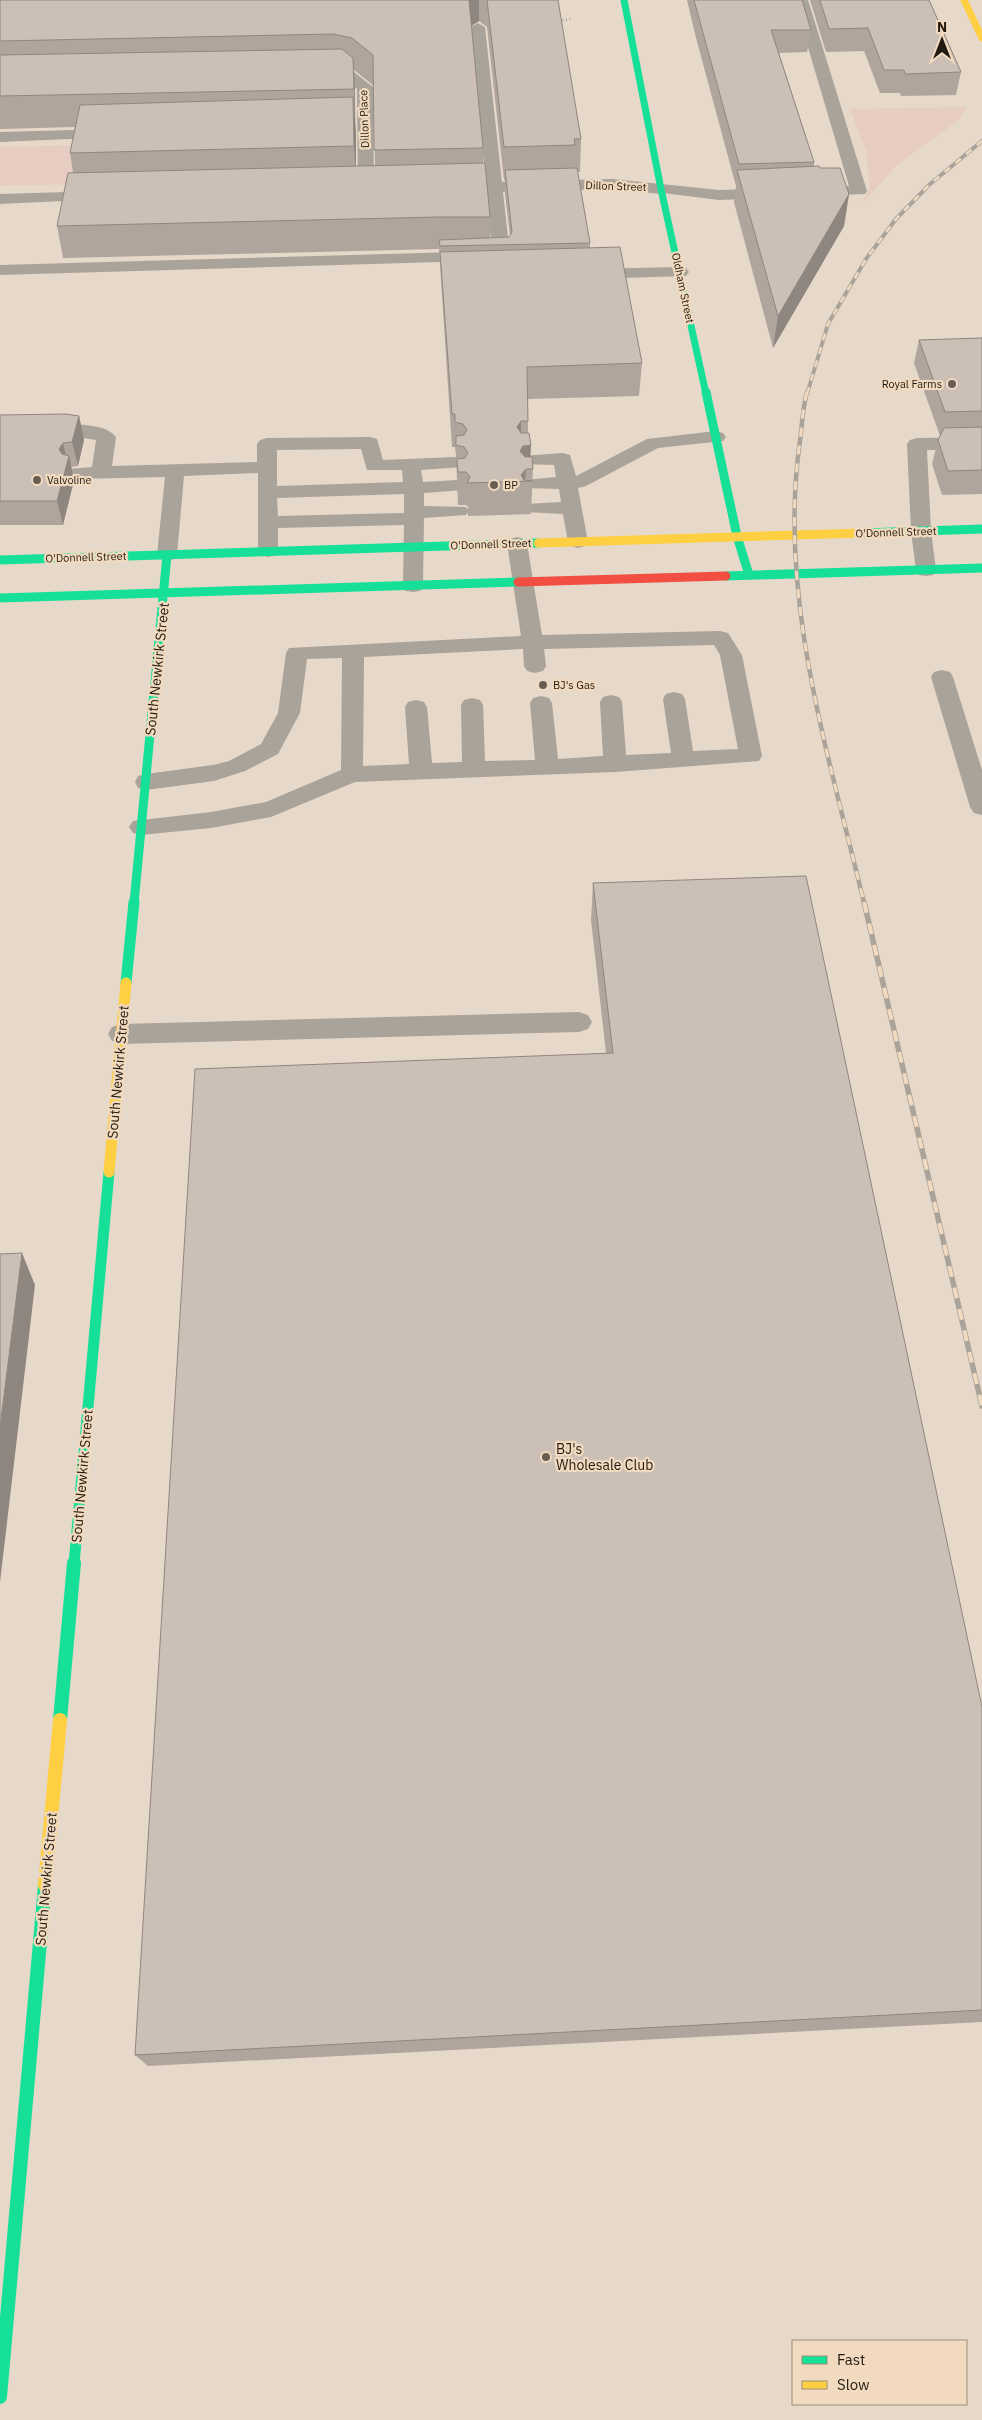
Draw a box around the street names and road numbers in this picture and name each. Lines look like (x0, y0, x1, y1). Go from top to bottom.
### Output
street label: Dillon Place (356, 90, 372, 148)
street label: Dillon Street (585, 178, 647, 194)
street label: Oldham Street (669, 251, 697, 325)
street label: O'Donnell Street (855, 524, 937, 540)
street label: O'Donnell Street (450, 536, 532, 552)
street label: O'Donnell Street (45, 549, 127, 565)
street label: South Newkirk Street (141, 602, 173, 736)
street label: South Newkirk Street (103, 1005, 133, 1139)
street label: South Newkirk Street (67, 1409, 97, 1543)
street label: South Newkirk Street (31, 1812, 61, 1946)

